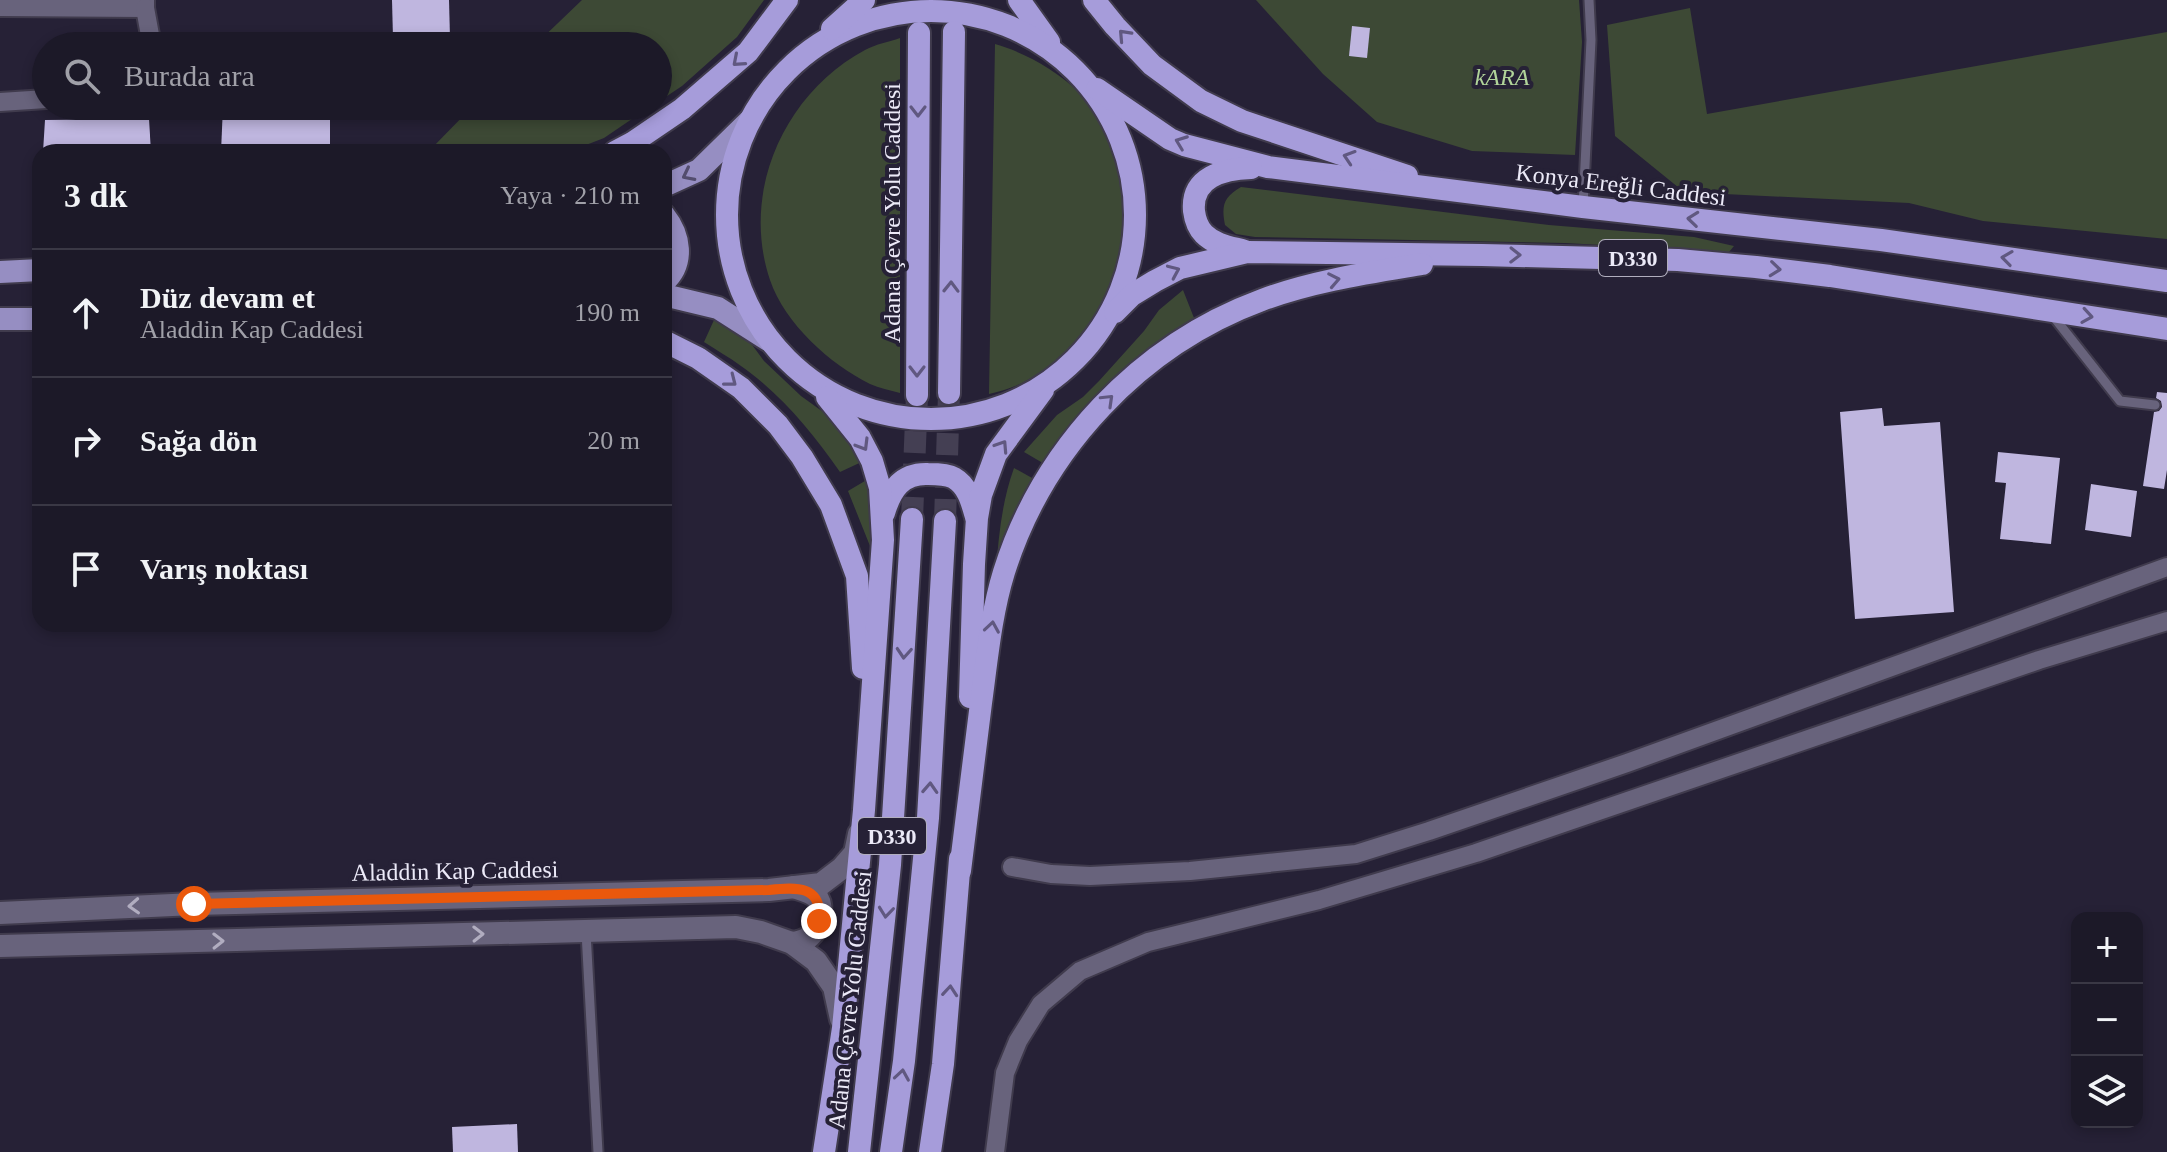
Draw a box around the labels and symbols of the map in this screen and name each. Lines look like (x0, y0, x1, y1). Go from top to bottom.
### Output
one-way arrow (1119, 30, 1133, 45)
one-way arrow (733, 51, 748, 65)
park label: kARA (1475, 64, 1530, 90)
street label: Adana Çevre Yolu Caddesi (879, 83, 905, 343)
one-way arrow (909, 105, 927, 118)
one-way arrow (1175, 135, 1189, 152)
one-way arrow (1343, 150, 1357, 166)
street label: Konya Ereğli Caddesi (1514, 159, 1728, 211)
one-way arrow (682, 165, 697, 180)
one-way arrow (1686, 211, 1699, 228)
road number: D330 (1599, 240, 1667, 276)
one-way arrow (1509, 246, 1522, 264)
one-way arrow (2000, 250, 2013, 267)
one-way arrow (1769, 261, 1782, 278)
one-way arrow (1166, 265, 1181, 281)
one-way arrow (1328, 273, 1341, 290)
one-way arrow (942, 280, 959, 293)
one-way arrow (2080, 307, 2094, 324)
one-way arrow (908, 365, 926, 378)
one-way arrow (722, 371, 737, 385)
one-way arrow (1099, 394, 1113, 409)
one-way arrow (853, 436, 869, 451)
one-way arrow (993, 440, 1008, 454)
one-way arrow (983, 621, 1000, 634)
one-way arrow (896, 647, 913, 660)
one-way arrow (921, 781, 938, 794)
road number: D330 (858, 818, 926, 854)
street label: Aladdin Kap Caddesi (351, 856, 559, 886)
street label: Adana Çevre Yolu Caddesi (823, 869, 877, 1131)
route start (176, 886, 212, 922)
one-way arrow (127, 898, 140, 915)
route end (801, 903, 837, 939)
one-way arrow (877, 906, 894, 919)
one-way arrow (472, 926, 485, 943)
one-way arrow (212, 932, 225, 949)
one-way arrow (941, 984, 958, 997)
one-way arrow (893, 1068, 910, 1082)

